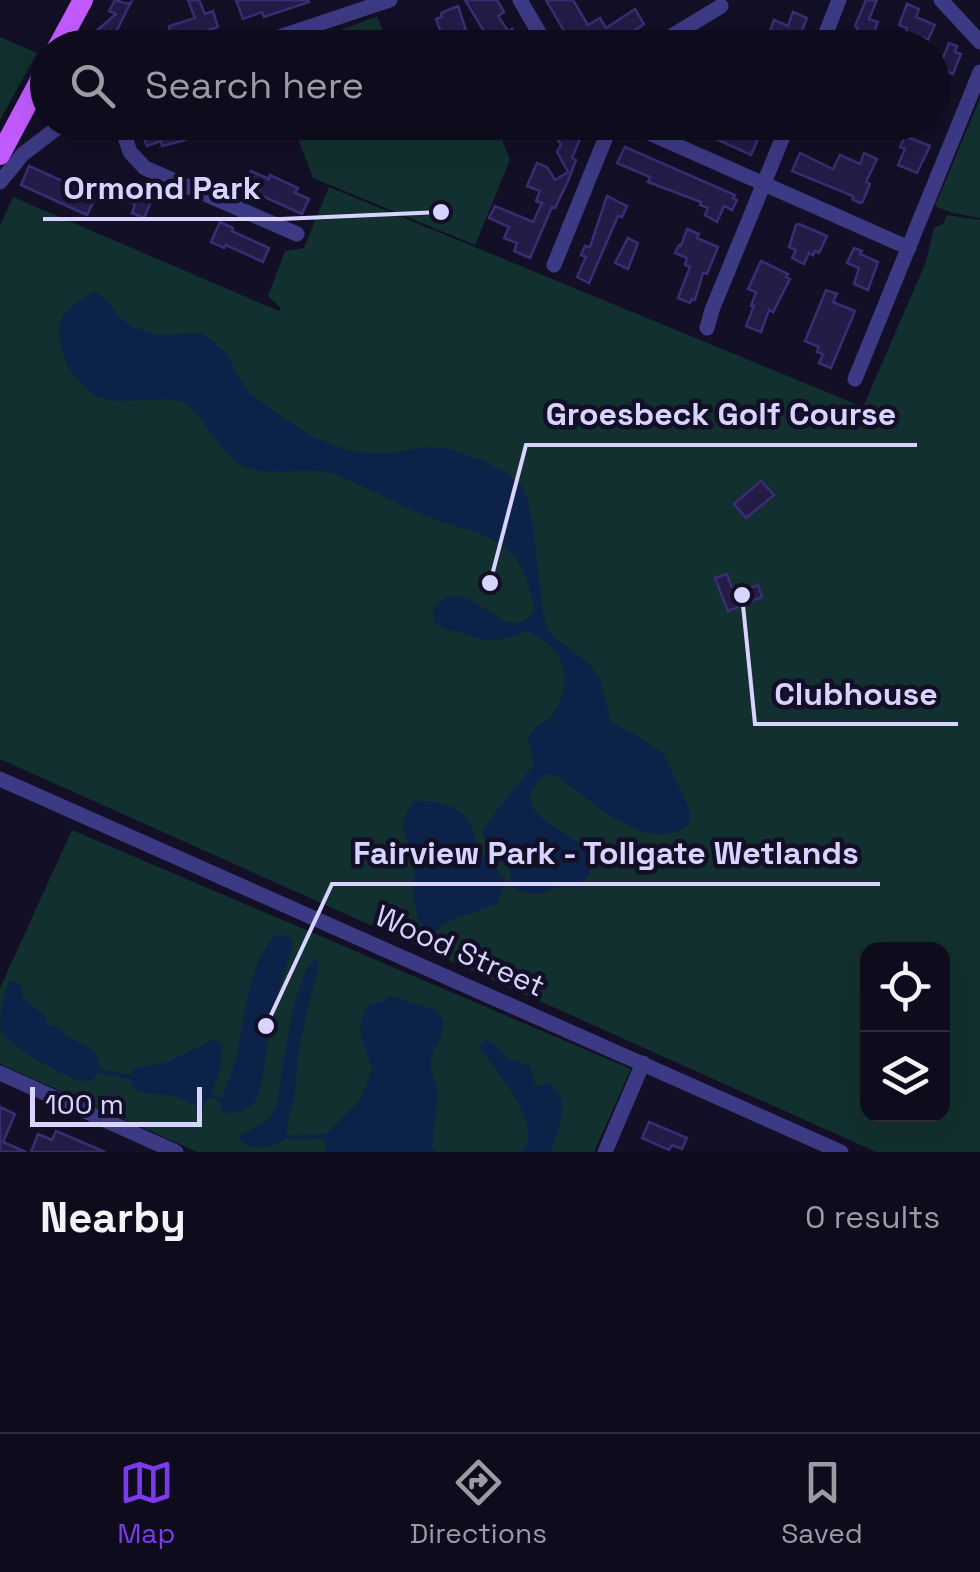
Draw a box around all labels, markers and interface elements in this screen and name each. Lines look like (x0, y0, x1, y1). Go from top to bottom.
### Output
search box (30, 30, 950, 140)
icon: search (65, 58, 120, 113)
text: Search here (145, 61, 364, 109)
callout: Ormond Park (43, 157, 281, 219)
text: Ormond Park (63, 168, 261, 208)
callout: Groesbeck Golf Course (526, 383, 917, 445)
text: Groesbeck Golf Course (546, 394, 896, 434)
callout: Clubhouse (755, 662, 958, 724)
text: Clubhouse (774, 674, 938, 714)
callout: Fairview Park - Tollgate Wetlands (332, 822, 880, 884)
text: Fairview Park - Tollgate Wetlands (353, 833, 859, 873)
street label: Wood Street (369, 896, 551, 1005)
map controls (860, 942, 950, 1122)
button: locate (860, 942, 950, 1032)
button: layers (860, 1032, 950, 1122)
scale bar (30, 1082, 202, 1126)
text: 100 m (45, 1086, 124, 1122)
text: Nearby (40, 1191, 186, 1244)
text: 0 results (805, 1197, 940, 1237)
tab: Map (117, 1455, 175, 1551)
tab: Directions (410, 1455, 547, 1551)
tab: Saved (781, 1455, 863, 1551)

